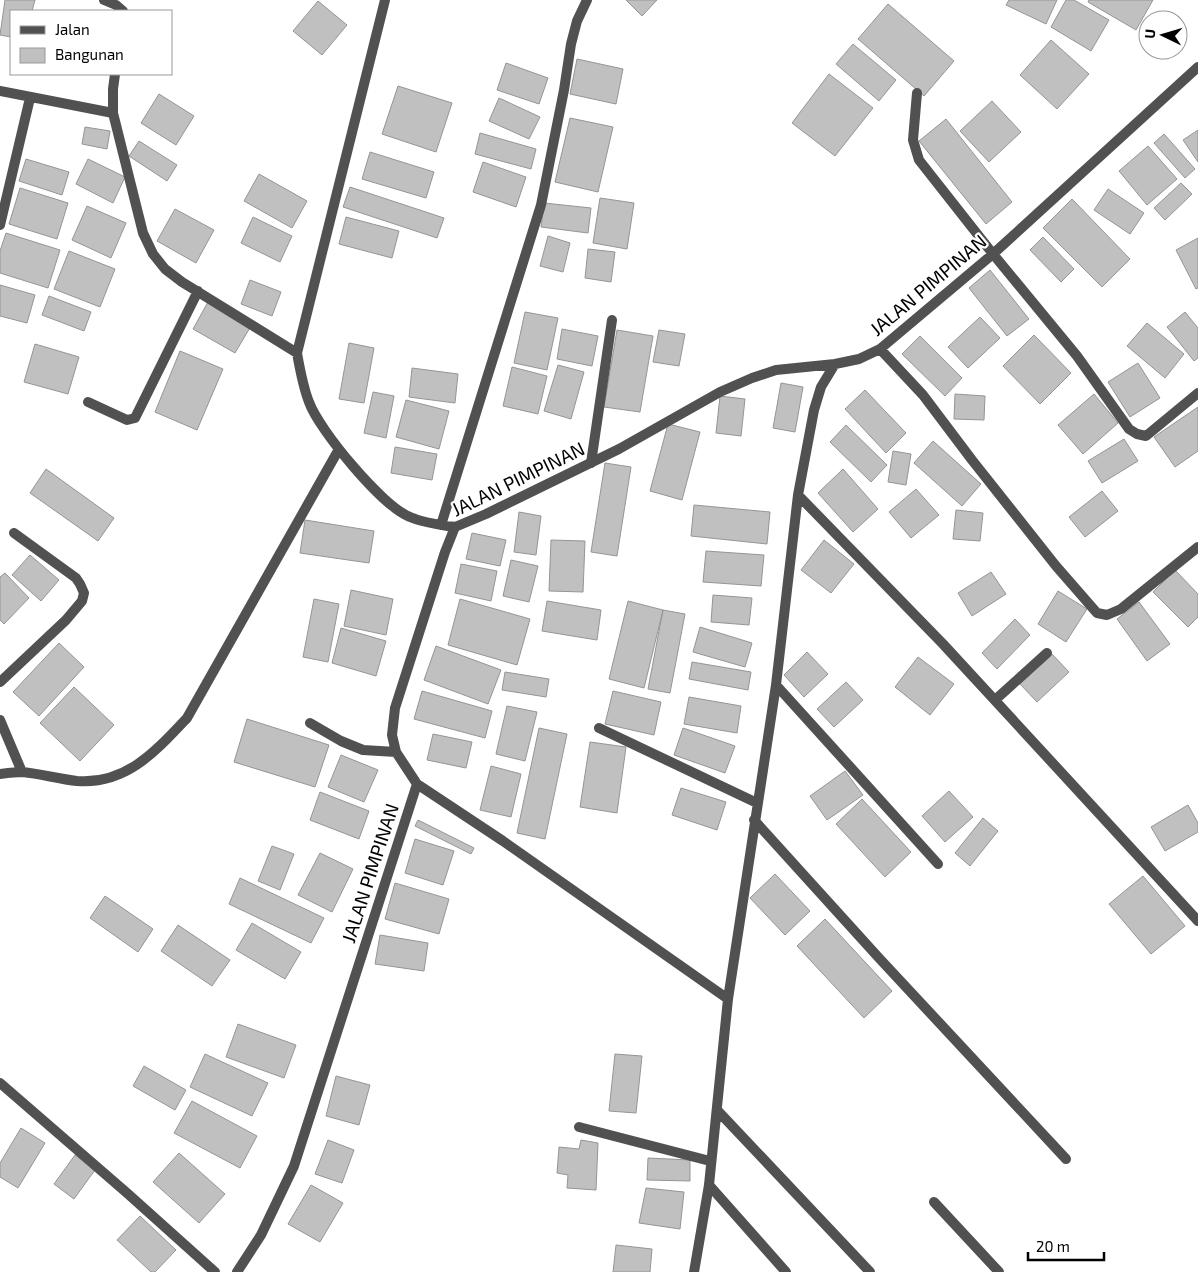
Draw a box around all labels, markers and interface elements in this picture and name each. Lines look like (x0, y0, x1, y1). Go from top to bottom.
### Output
legend (10, 10, 172, 75)
north arrow (1138, 10, 1188, 60)
text: Jalan (55, 20, 90, 38)
text: U (1141, 28, 1158, 39)
text: Bangunan (55, 45, 124, 63)
street label: JALAN PIMPINAN (865, 229, 991, 340)
street label: JALAN PIMPINAN (448, 436, 588, 521)
street label: JALAN PIMPINAN (336, 800, 403, 945)
scale bar (1028, 1230, 1104, 1262)
text: 20 m (1036, 1237, 1070, 1255)

